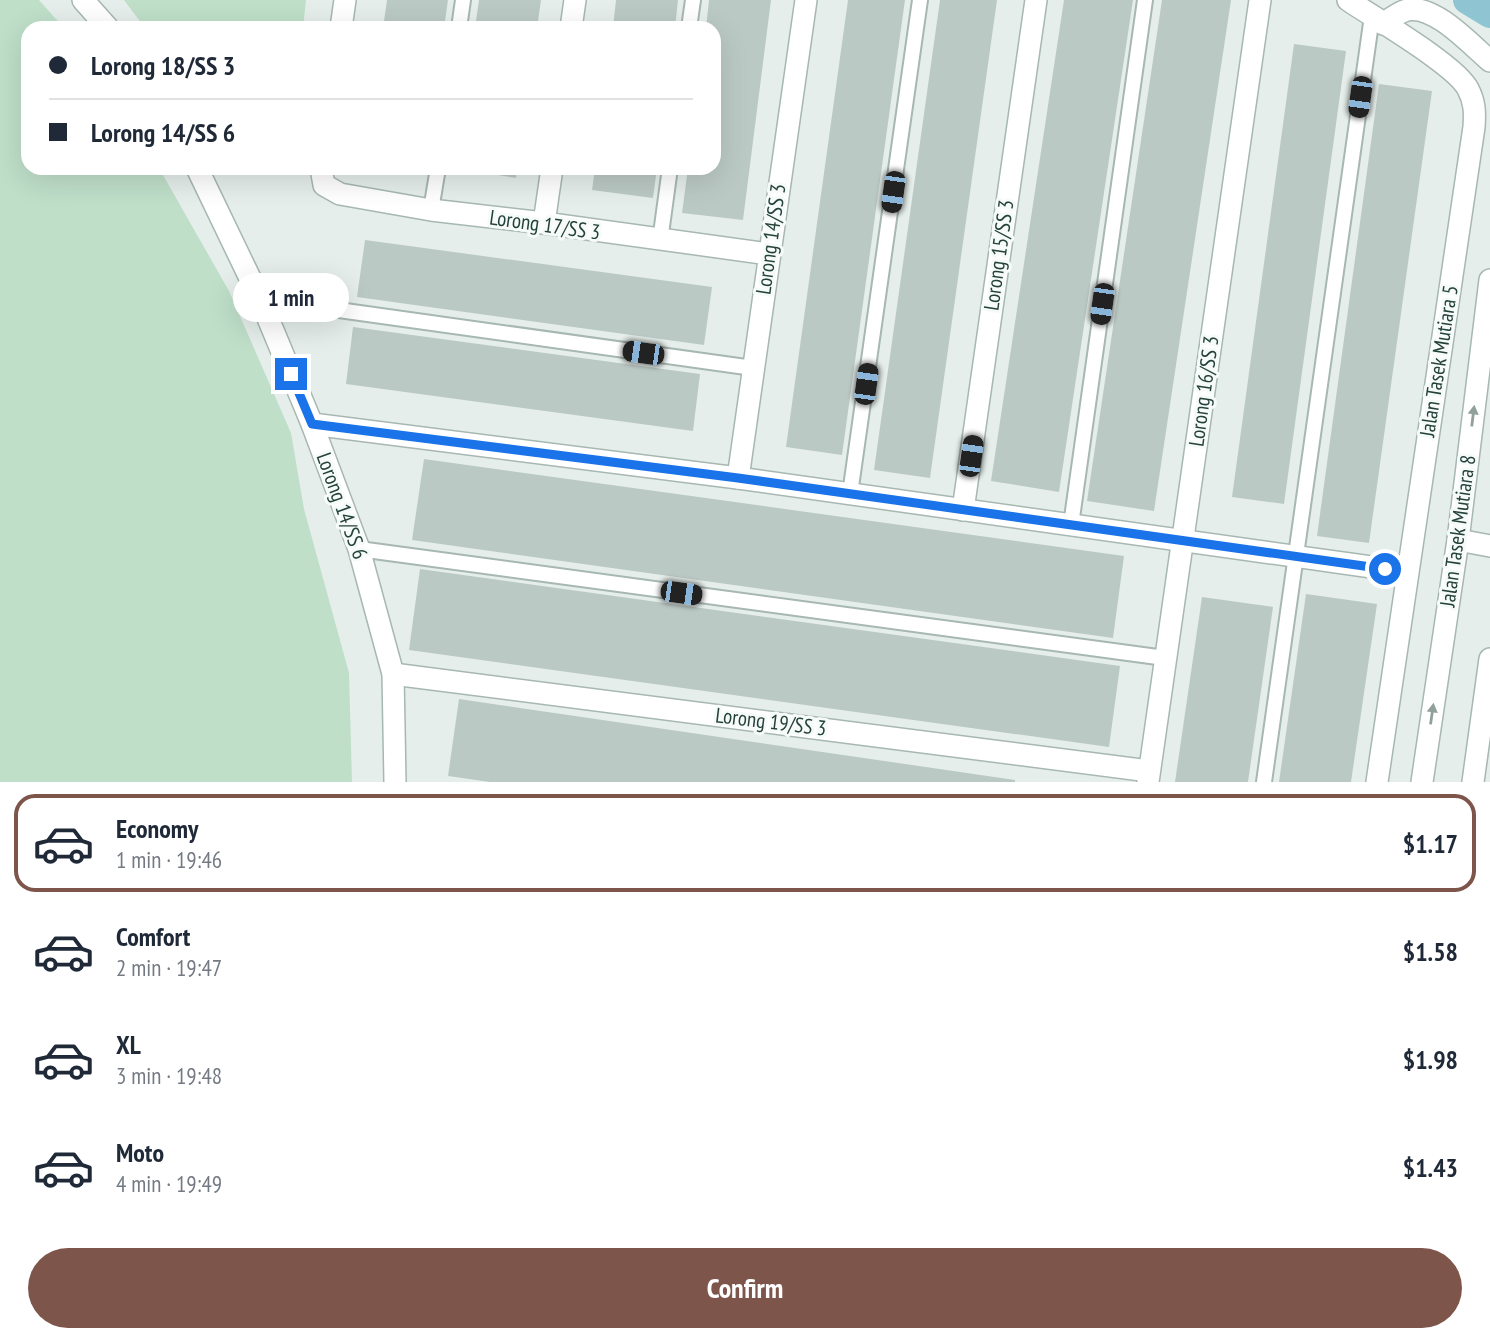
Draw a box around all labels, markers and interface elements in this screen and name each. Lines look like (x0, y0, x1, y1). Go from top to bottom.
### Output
text: Lorong 18/SS 3 (91, 49, 235, 82)
car (1347, 75, 1374, 119)
text: Lorong 14/SS 6 (91, 116, 235, 149)
car (880, 170, 907, 214)
street label: Lorong 14/SS 3 (749, 182, 792, 296)
street label: Lorong 15/SS 3 (977, 198, 1020, 312)
street label: Lorong 17/SS 3 (488, 203, 602, 246)
callout: 1 min (233, 272, 349, 322)
car (1089, 282, 1116, 326)
text: 1 min (268, 283, 314, 312)
street label: Jalan Tasek Mutiara 5 (1413, 283, 1464, 440)
street label: Lorong 16/SS 3 (1182, 334, 1225, 448)
car (621, 340, 666, 366)
route end (275, 358, 307, 390)
car (853, 362, 880, 406)
one-way arrow (1468, 405, 1479, 427)
car (958, 434, 985, 478)
street label: Lorong 14/SS 6 (311, 449, 374, 563)
street label: Jalan Tasek Mutiara 8 (1433, 453, 1482, 610)
route start (1369, 553, 1401, 585)
car (659, 580, 704, 606)
street label: Lorong 19/SS 3 (714, 701, 828, 742)
one-way arrow (1427, 703, 1438, 725)
icon: car (32, 812, 95, 875)
text: Economy (116, 812, 198, 845)
text: $1.17 (1403, 827, 1458, 860)
text: 1 min · 19:46 (116, 845, 222, 874)
icon: car (32, 920, 95, 983)
text: Comfort (116, 920, 190, 953)
text: $1.58 (1403, 935, 1458, 968)
text: 2 min · 19:47 (116, 953, 222, 982)
icon: car (32, 1028, 95, 1091)
text: XL (116, 1028, 141, 1061)
text: $1.98 (1403, 1043, 1458, 1076)
text: 3 min · 19:48 (116, 1061, 222, 1090)
icon: car (32, 1136, 95, 1199)
text: Moto (116, 1136, 164, 1169)
text: $1.43 (1403, 1151, 1458, 1184)
text: 4 min · 19:49 (116, 1169, 222, 1198)
button: Confirm (28, 1248, 1462, 1328)

